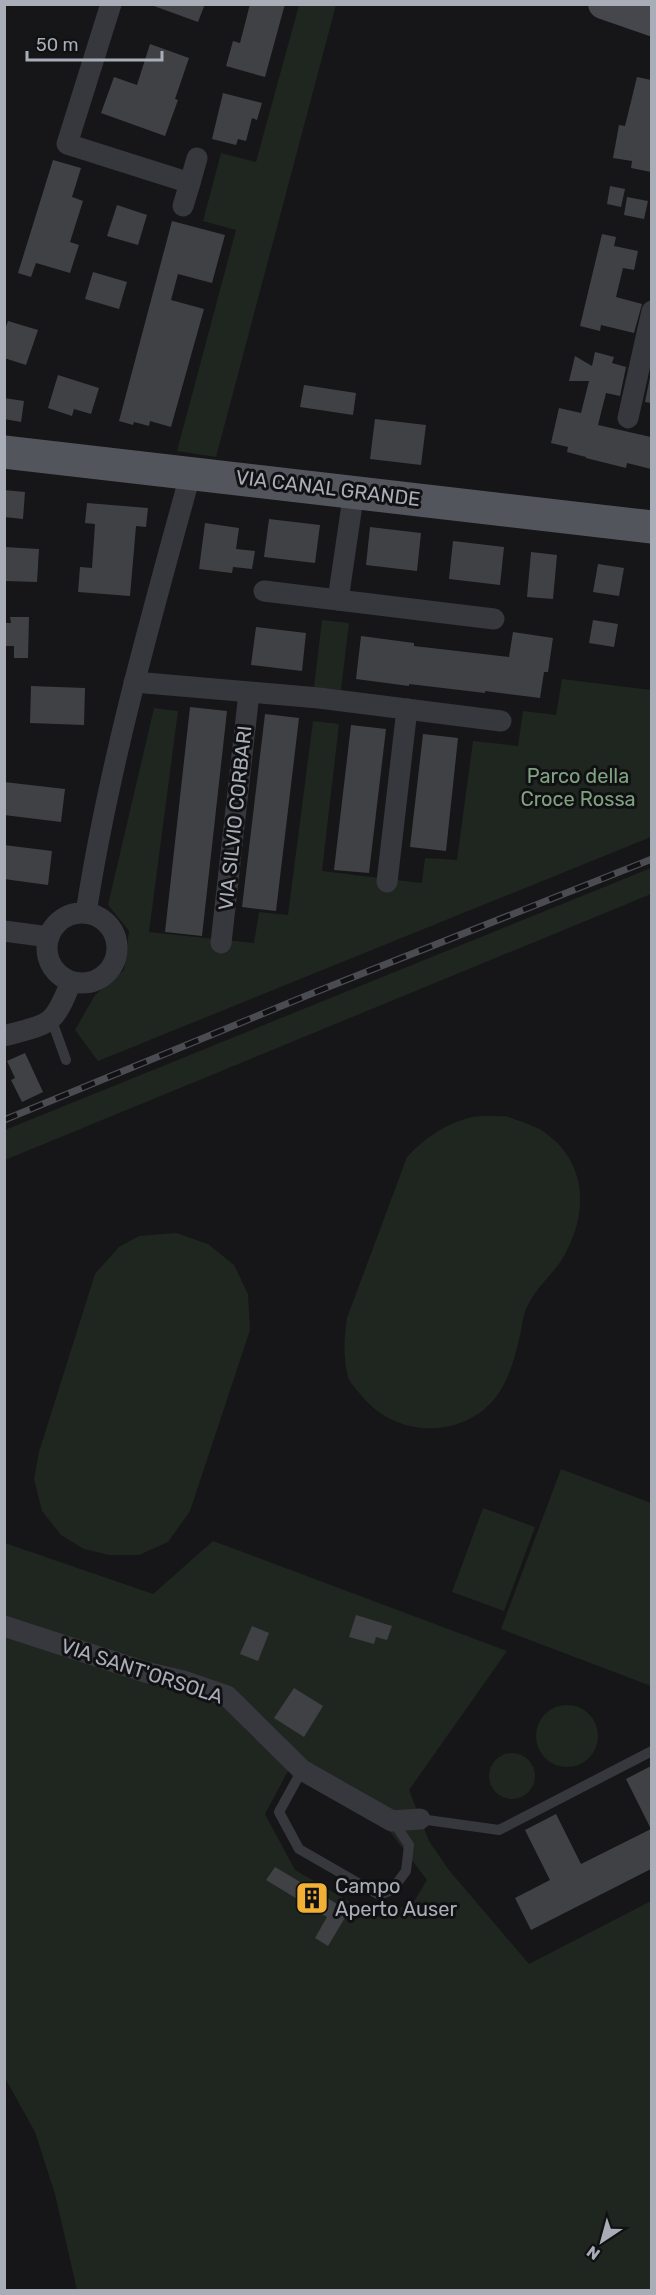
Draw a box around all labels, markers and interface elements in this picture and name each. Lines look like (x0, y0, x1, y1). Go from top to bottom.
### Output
scale bar (27, 24, 162, 62)
text: 50 m (36, 34, 79, 56)
street label: VIA CANAL GRANDE (234, 465, 422, 511)
street label: VIA SILVIO CORBARI (213, 724, 257, 912)
park label: Parco della Croce Rossa (520, 764, 636, 811)
street label: VIA SANT'ORSOLA (58, 1633, 226, 1709)
place label: Campo Aperto Auser (335, 1874, 457, 1921)
building icon: Campo Aperto Auser (294, 1880, 330, 1916)
north arrow (572, 2211, 632, 2271)
text: N (583, 2242, 604, 2264)

